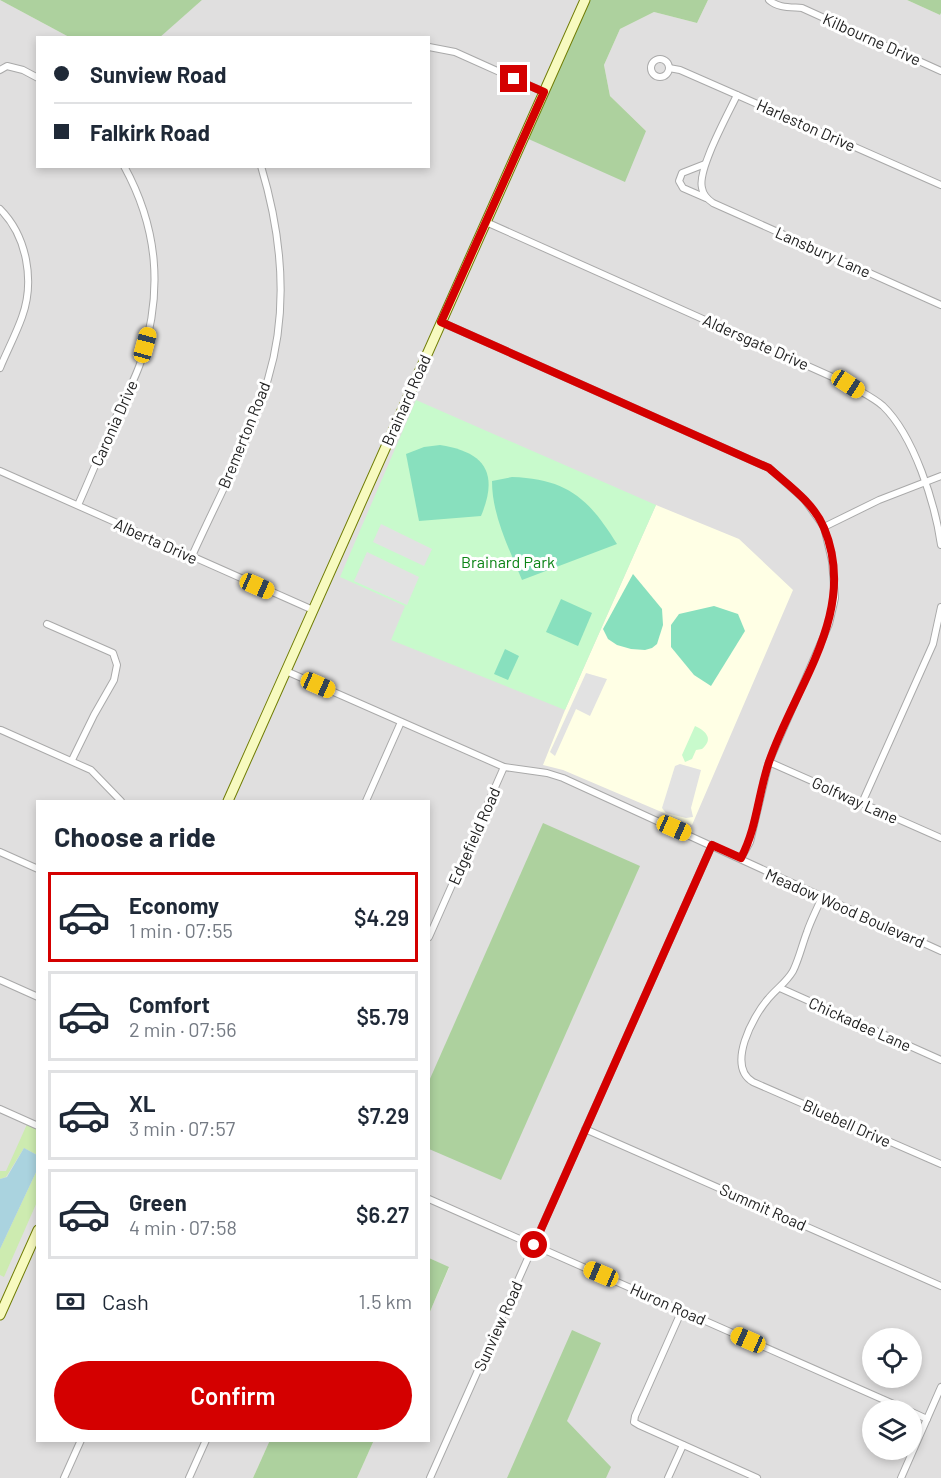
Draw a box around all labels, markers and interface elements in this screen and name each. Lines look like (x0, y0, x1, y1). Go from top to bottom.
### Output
street label: Kilbourne Drive (820, 8, 924, 69)
text: Sunview Road (90, 61, 226, 87)
route end (500, 65, 527, 92)
street label: Harleston Drive (754, 94, 858, 155)
text: Falkirk Road (90, 119, 210, 145)
street label: Lansbury Lane (773, 222, 874, 281)
street label: Aldersgate Drive (700, 310, 812, 373)
car (132, 325, 158, 365)
street label: Brainard Road (377, 351, 434, 448)
car (828, 367, 868, 401)
street label: Caronia Drive (86, 377, 141, 469)
street label: Bremerton Road (213, 379, 274, 491)
street label: Alberta Drive (111, 514, 201, 567)
park label: Brainard Park (461, 552, 555, 571)
car (237, 570, 277, 602)
car (298, 669, 338, 701)
street label: Golfway Lane (809, 772, 901, 827)
street label: Edgefield Road (444, 784, 504, 888)
car (654, 812, 694, 844)
text: Choose a ride (54, 820, 216, 852)
street label: Meadow Wood Boulevard (763, 864, 928, 951)
icon: car (57, 890, 111, 944)
text: Economy (129, 892, 219, 918)
text: $4.29 (354, 904, 409, 930)
text: 1 min · 07:55 (129, 918, 233, 942)
icon: car (57, 989, 111, 1043)
text: Comfort (129, 991, 210, 1017)
street label: Chickadee Lane (806, 992, 914, 1055)
text: $5.79 (357, 1003, 409, 1029)
text: 2 min · 07:56 (129, 1017, 236, 1041)
icon: car (57, 1088, 111, 1142)
text: XL (129, 1090, 155, 1116)
street label: Bluebell Drive (800, 1095, 894, 1150)
text: $7.29 (357, 1102, 409, 1128)
text: 3 min · 07:57 (129, 1116, 235, 1140)
street label: Summit Road (717, 1179, 809, 1234)
icon: car (57, 1187, 111, 1241)
text: Green (129, 1189, 187, 1215)
text: $6.27 (356, 1201, 409, 1227)
text: 4 min · 07:58 (129, 1215, 237, 1239)
route start (520, 1231, 547, 1258)
car (581, 1259, 621, 1289)
street label: Sunview Road (469, 1278, 526, 1374)
street label: Huron Road (627, 1278, 709, 1329)
icon: cash (54, 1285, 87, 1318)
text: Cash (102, 1288, 149, 1314)
text: 1.5 km (359, 1289, 412, 1313)
car (728, 1324, 768, 1356)
map controls (862, 1328, 922, 1460)
button: locate (862, 1328, 922, 1388)
button: Confirm (54, 1361, 412, 1430)
button: layers (862, 1400, 922, 1460)

